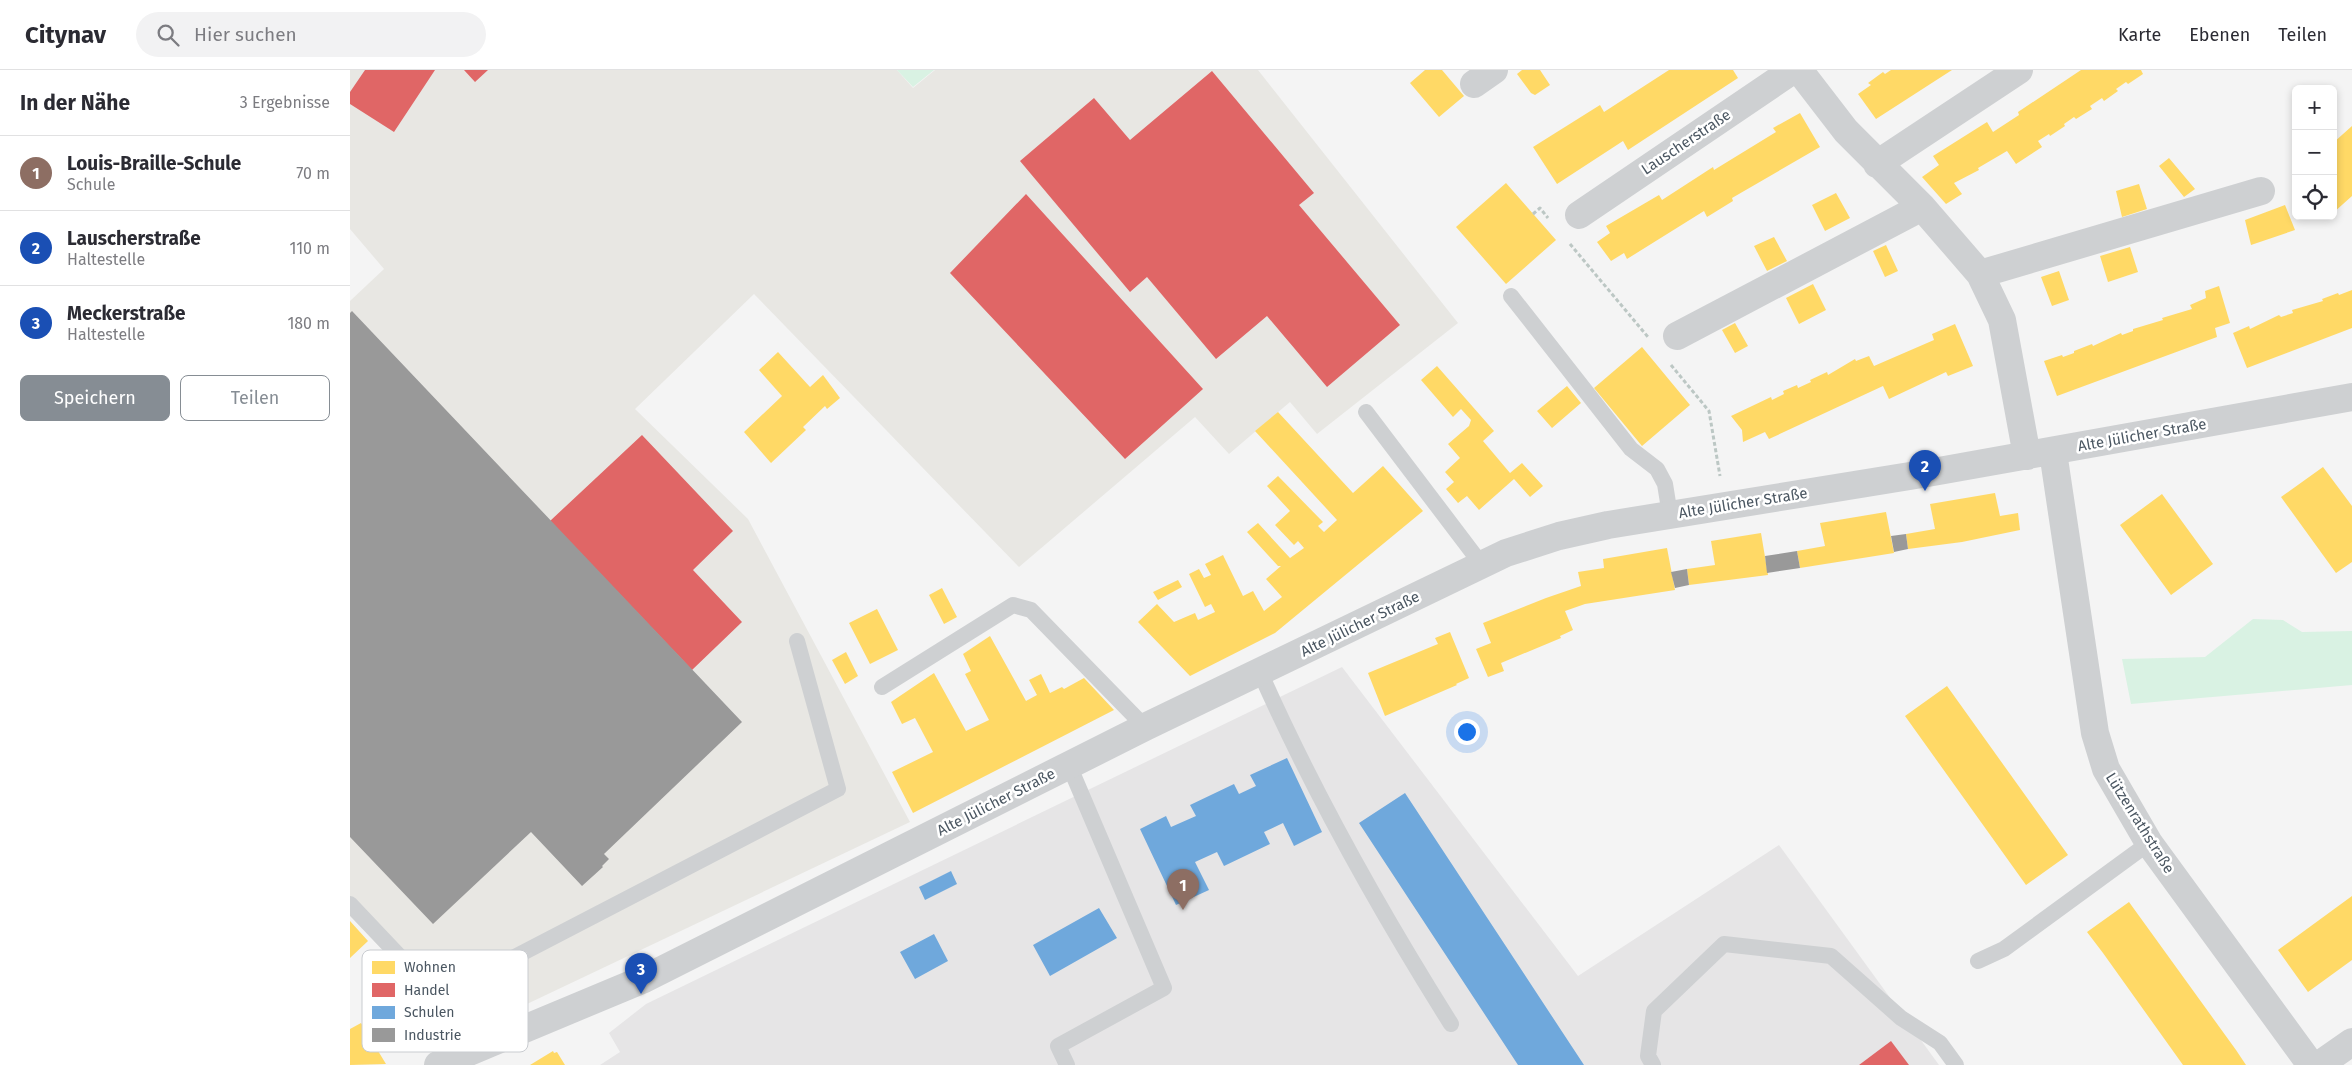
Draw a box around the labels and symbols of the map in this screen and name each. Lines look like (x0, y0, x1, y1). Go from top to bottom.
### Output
street label: Lauscherstraße (1638, 106, 1734, 178)
street label: Alte Jülicher Straße (2076, 415, 2208, 455)
pin: 2 (1909, 450, 1941, 491)
street label: Alte Jülicher Straße (1677, 484, 1809, 522)
street label: Alte Jülicher Straße (1298, 587, 1422, 661)
your location (1454, 719, 1480, 745)
street label: Alte Jülicher Straße (934, 764, 1058, 840)
street label: Lützenrathstraße (2102, 769, 2178, 877)
pin: 1 (1167, 869, 1199, 910)
legend (362, 950, 528, 1052)
pin: 3 (625, 953, 657, 994)
text: Wohnen (404, 959, 456, 976)
text: Handel (404, 982, 449, 999)
text: Schulen (404, 1004, 455, 1021)
text: Industrie (404, 1027, 461, 1044)

